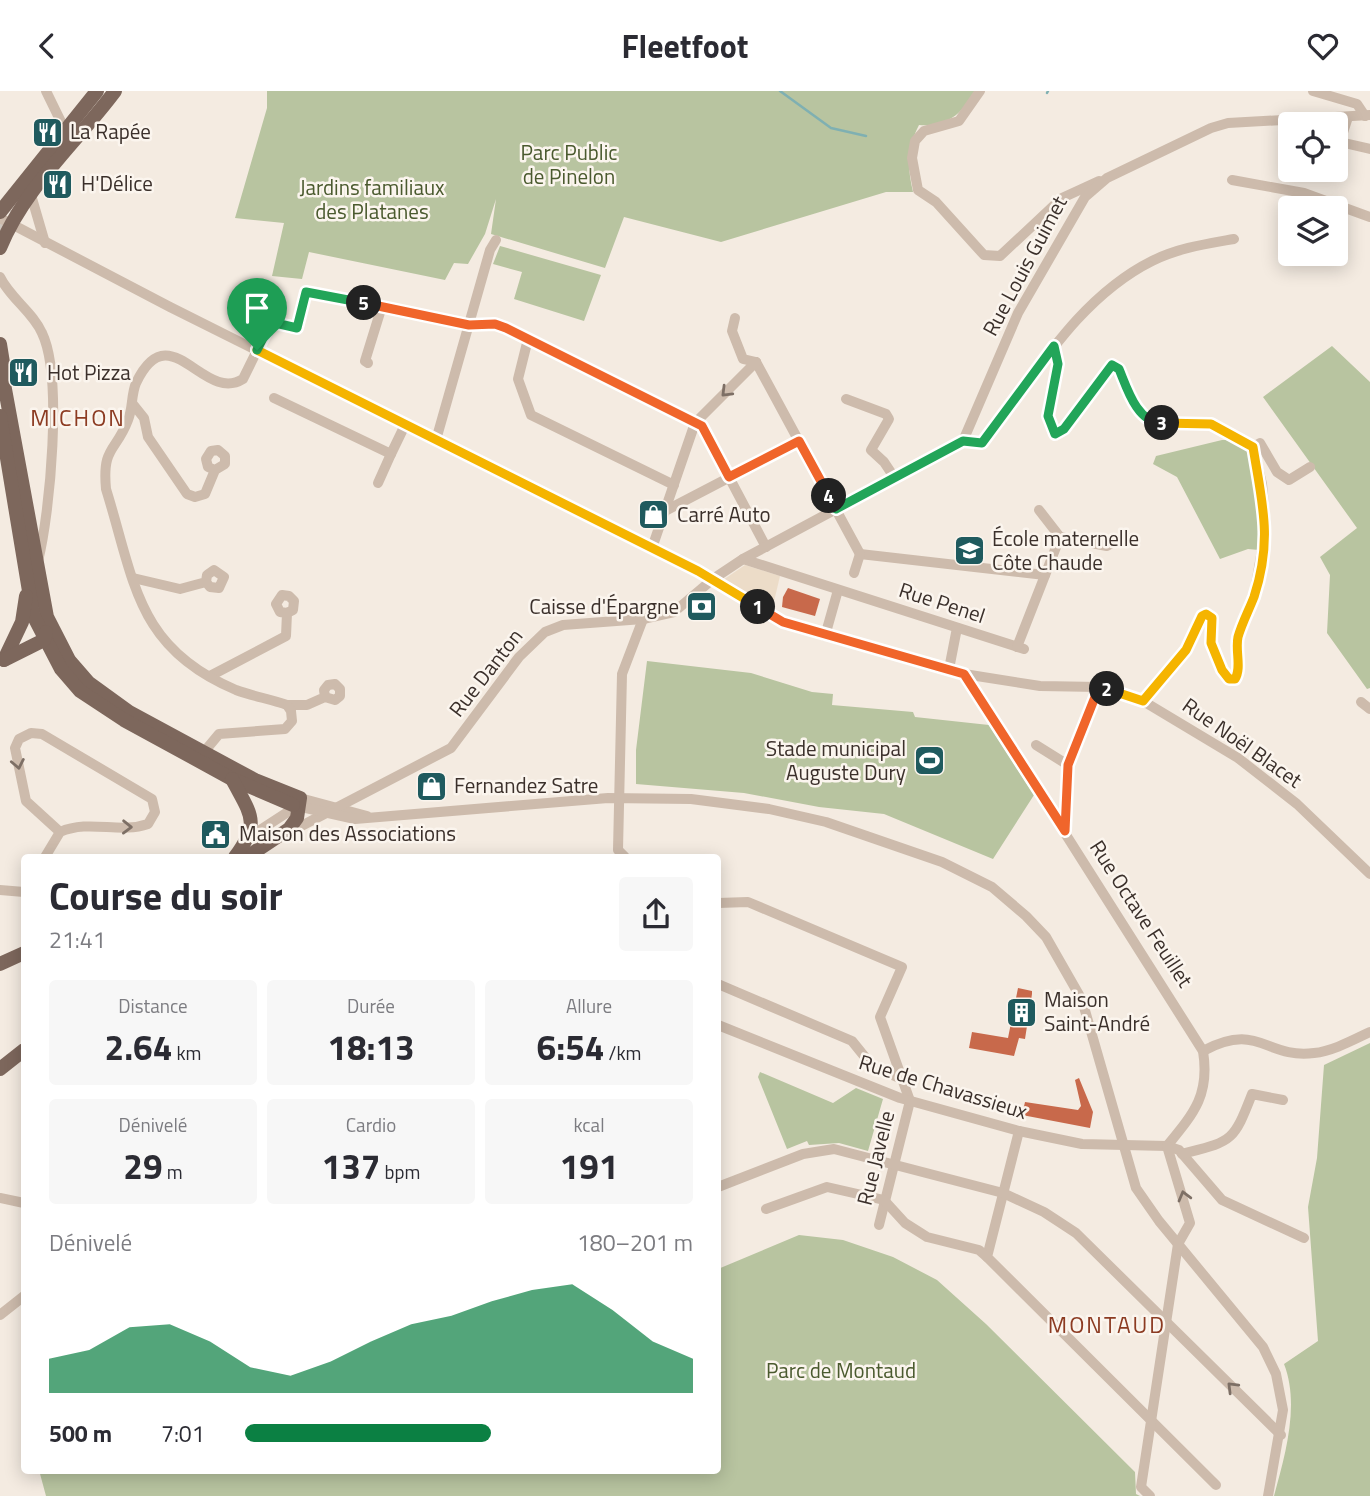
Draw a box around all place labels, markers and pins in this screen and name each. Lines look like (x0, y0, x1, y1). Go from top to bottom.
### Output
restaurant icon: La Rapée (30, 115, 64, 149)
place label: La Rapée (70, 115, 151, 147)
restaurant icon: H'Délice (41, 167, 75, 201)
place label: H'Délice (81, 167, 153, 199)
pin (227, 278, 287, 350)
pin: 5 (346, 285, 382, 321)
restaurant icon: Hot Pizza (7, 356, 41, 390)
place label: Hot Pizza (47, 356, 131, 388)
pin: 3 (1144, 405, 1180, 441)
pin: 4 (812, 479, 846, 513)
shop icon: Carré Auto (637, 498, 671, 532)
place label: Carré Auto (677, 498, 771, 530)
place label: École maternelle Côte Chaude (992, 522, 1139, 578)
school or university icon: École maternelle Côte Chaude (952, 534, 986, 568)
pin: 1 (740, 589, 776, 625)
place label: Caisse d'Épargne (529, 590, 679, 622)
bank icon: Caisse d'Épargne (685, 590, 719, 624)
pin: 2 (1090, 671, 1124, 707)
place label: Stade municipal Auguste Dury (766, 732, 906, 788)
sports icon: Stade municipal Auguste Dury (912, 744, 946, 778)
shop icon: Fernandez Satre (414, 769, 448, 803)
place label: Fernandez Satre (454, 769, 598, 801)
public building icon: Maison des Associations (199, 817, 233, 851)
place label: Maison des Associations (239, 817, 456, 849)
place label: Maison Saint-André (1044, 983, 1150, 1039)
building icon: Maison Saint-André (1004, 995, 1038, 1029)

